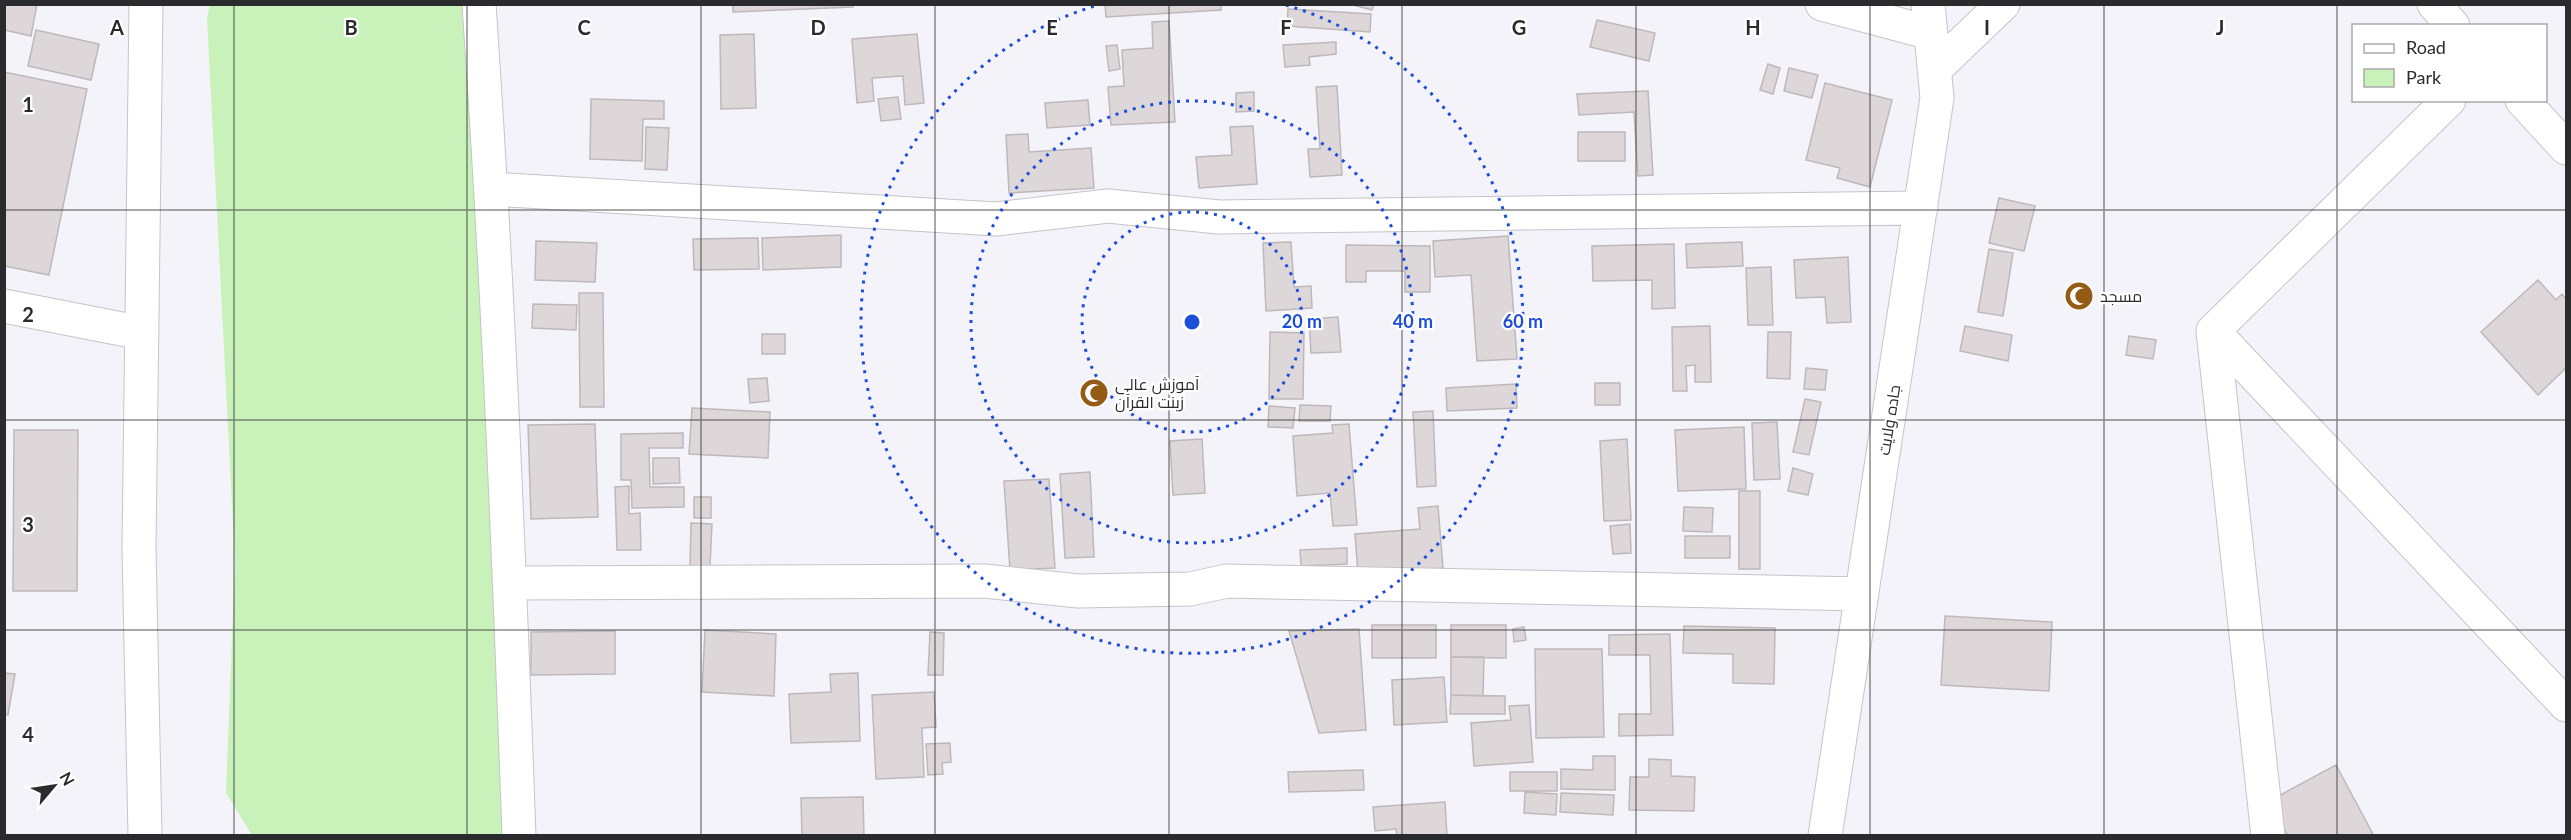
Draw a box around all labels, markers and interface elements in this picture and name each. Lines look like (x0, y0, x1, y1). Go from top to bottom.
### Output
text: A (109, 15, 124, 39)
text: B (344, 15, 358, 39)
text: C (577, 15, 591, 39)
text: D (810, 15, 826, 39)
text: E (1046, 15, 1058, 39)
text: F (1280, 15, 1292, 39)
text: G (1512, 15, 1526, 39)
text: H (1745, 15, 1761, 39)
text: I (1984, 15, 1990, 39)
text: J (2216, 15, 2224, 39)
legend (2352, 24, 2547, 102)
text: Road (2406, 36, 2446, 58)
text: Park (2406, 66, 2442, 88)
text: 1 (22, 92, 34, 116)
mosque icon: مسجد (2063, 280, 2095, 312)
place label: مسجد (2100, 286, 2142, 306)
text: 2 (22, 302, 34, 326)
text: 20 m (1282, 310, 1322, 332)
text: 40 m (1393, 310, 1433, 332)
text: 60 m (1503, 310, 1543, 332)
centre of rings (1182, 312, 1202, 332)
place label: آموزش عالی زینت القرآن (1115, 374, 1200, 413)
mosque icon: آموزش عالی زینت القرآن (1078, 377, 1110, 409)
street label: جاده ولایت (1874, 383, 1904, 457)
text: 3 (22, 512, 34, 536)
text: 4 (22, 722, 34, 746)
north arrow (24, 756, 84, 816)
text: N (56, 768, 79, 788)

